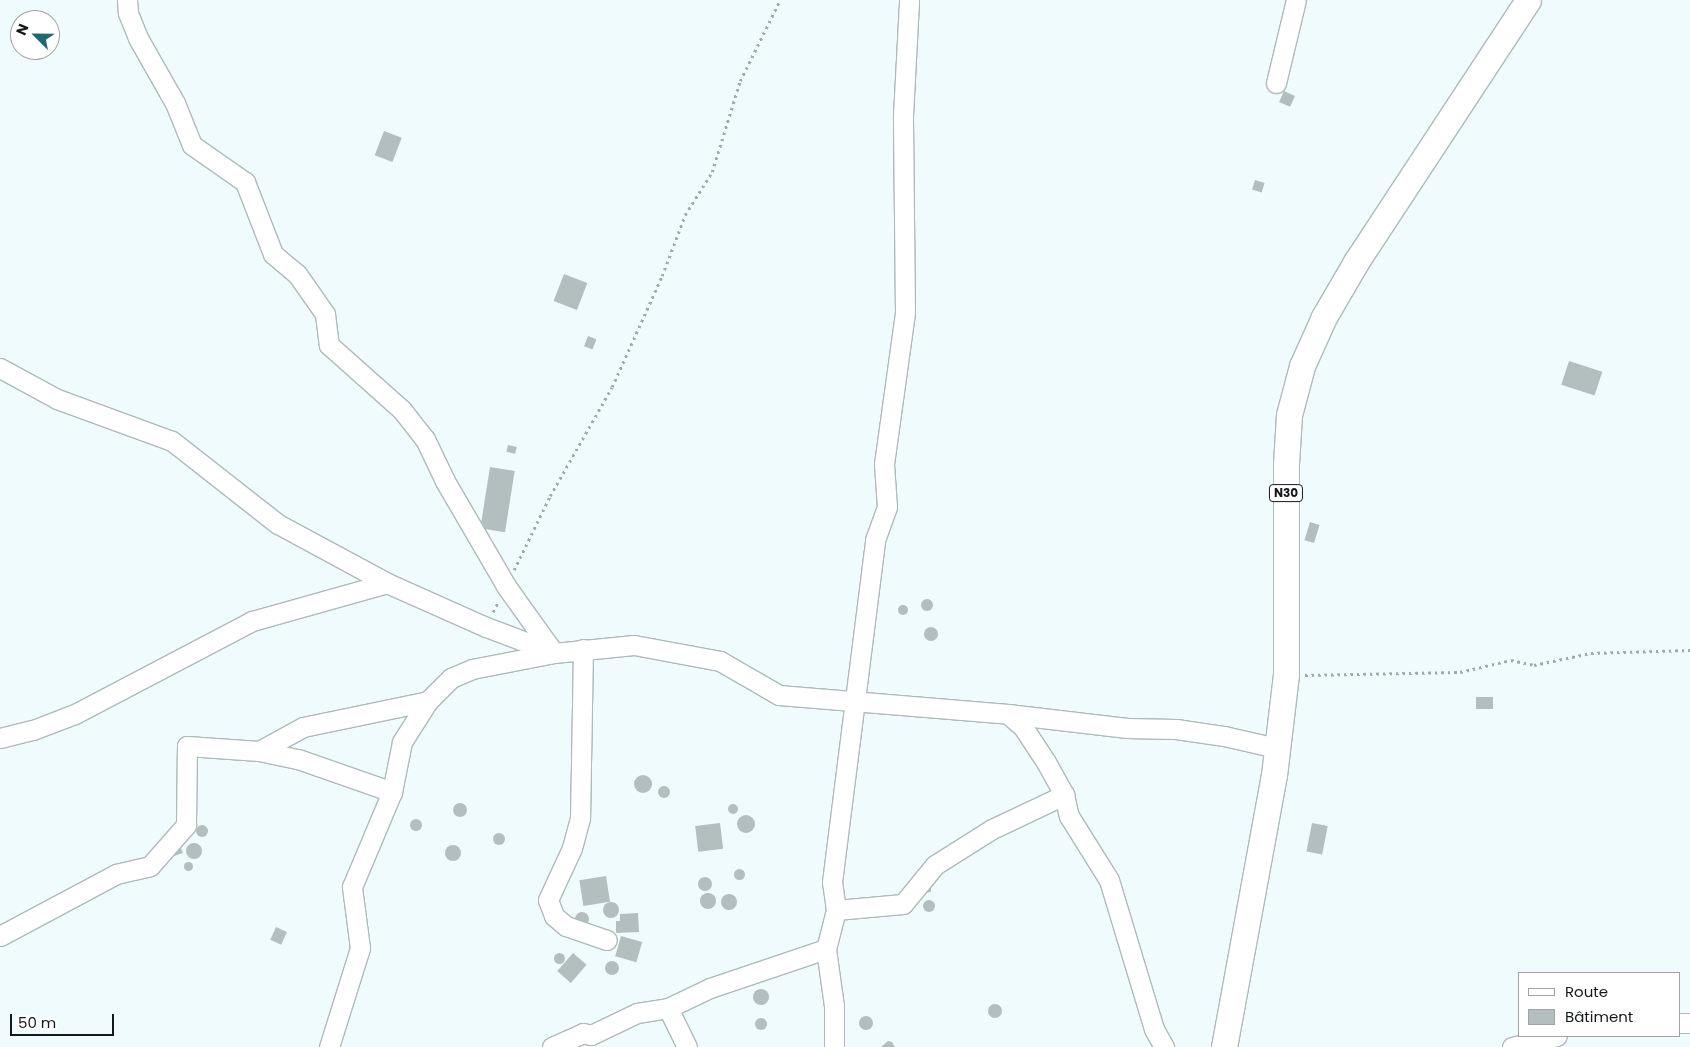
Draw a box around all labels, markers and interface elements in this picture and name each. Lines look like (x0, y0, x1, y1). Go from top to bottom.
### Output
north arrow (10, 10, 60, 60)
text: N (11, 21, 33, 38)
road number: N30 (1268, 483, 1304, 502)
legend (1518, 972, 1680, 1037)
text: Route (1565, 981, 1608, 1002)
scale bar (12, 1004, 116, 1036)
text: Bâtiment (1565, 1006, 1633, 1027)
text: 50 m (18, 1012, 56, 1033)

